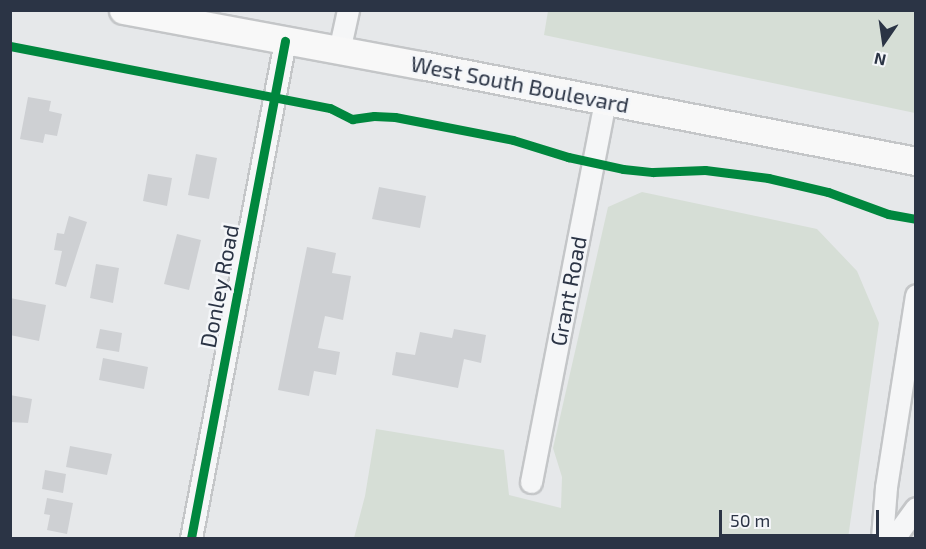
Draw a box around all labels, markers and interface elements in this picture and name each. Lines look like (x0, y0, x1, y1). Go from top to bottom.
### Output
north arrow (854, 12, 914, 72)
text: N (872, 49, 888, 71)
street label: West South Boulevard (409, 50, 631, 118)
street label: Donley Road (194, 222, 244, 350)
street label: Grant Road (544, 234, 592, 348)
scale bar (722, 498, 882, 536)
text: 50 m (730, 509, 770, 531)

